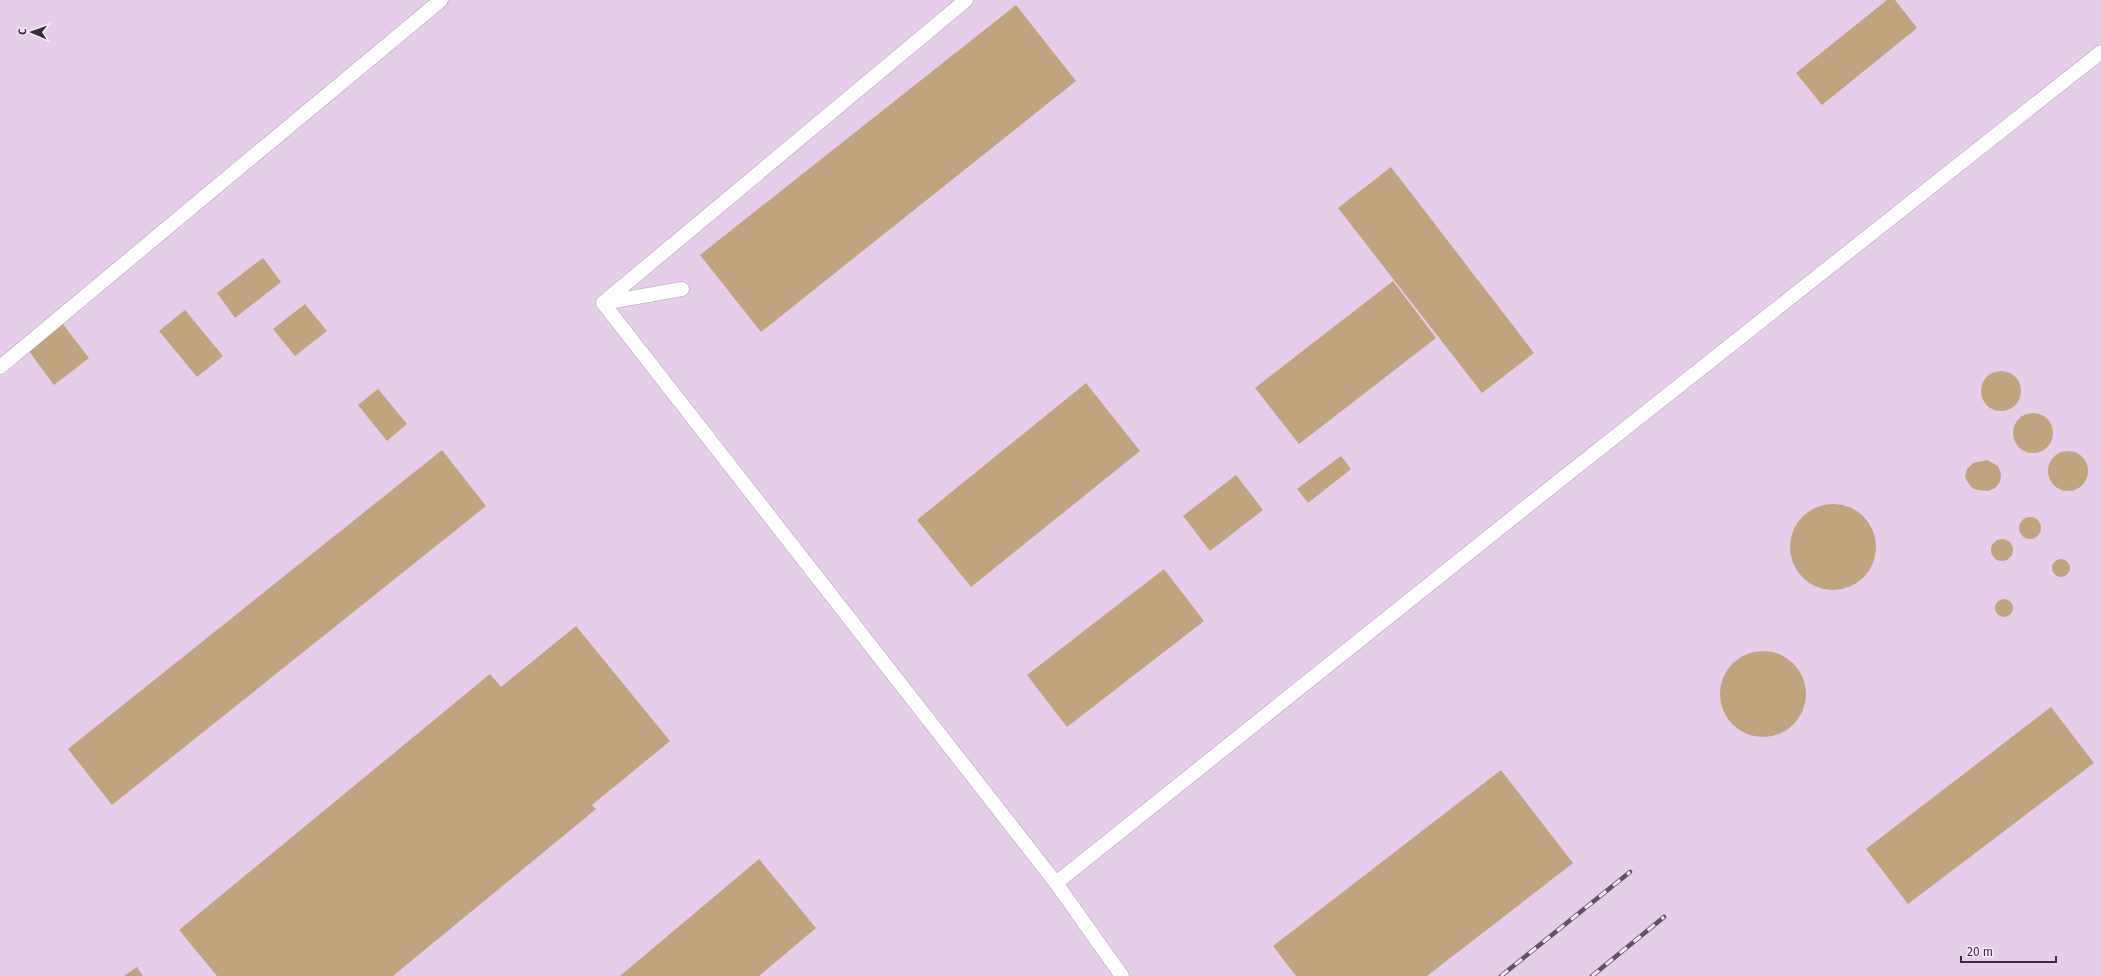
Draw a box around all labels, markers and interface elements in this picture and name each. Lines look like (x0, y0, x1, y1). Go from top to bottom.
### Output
north arrow (12, 12, 52, 52)
text: С (16, 28, 29, 35)
scale bar (1961, 938, 2056, 964)
text: 20 m (1967, 945, 1993, 959)

